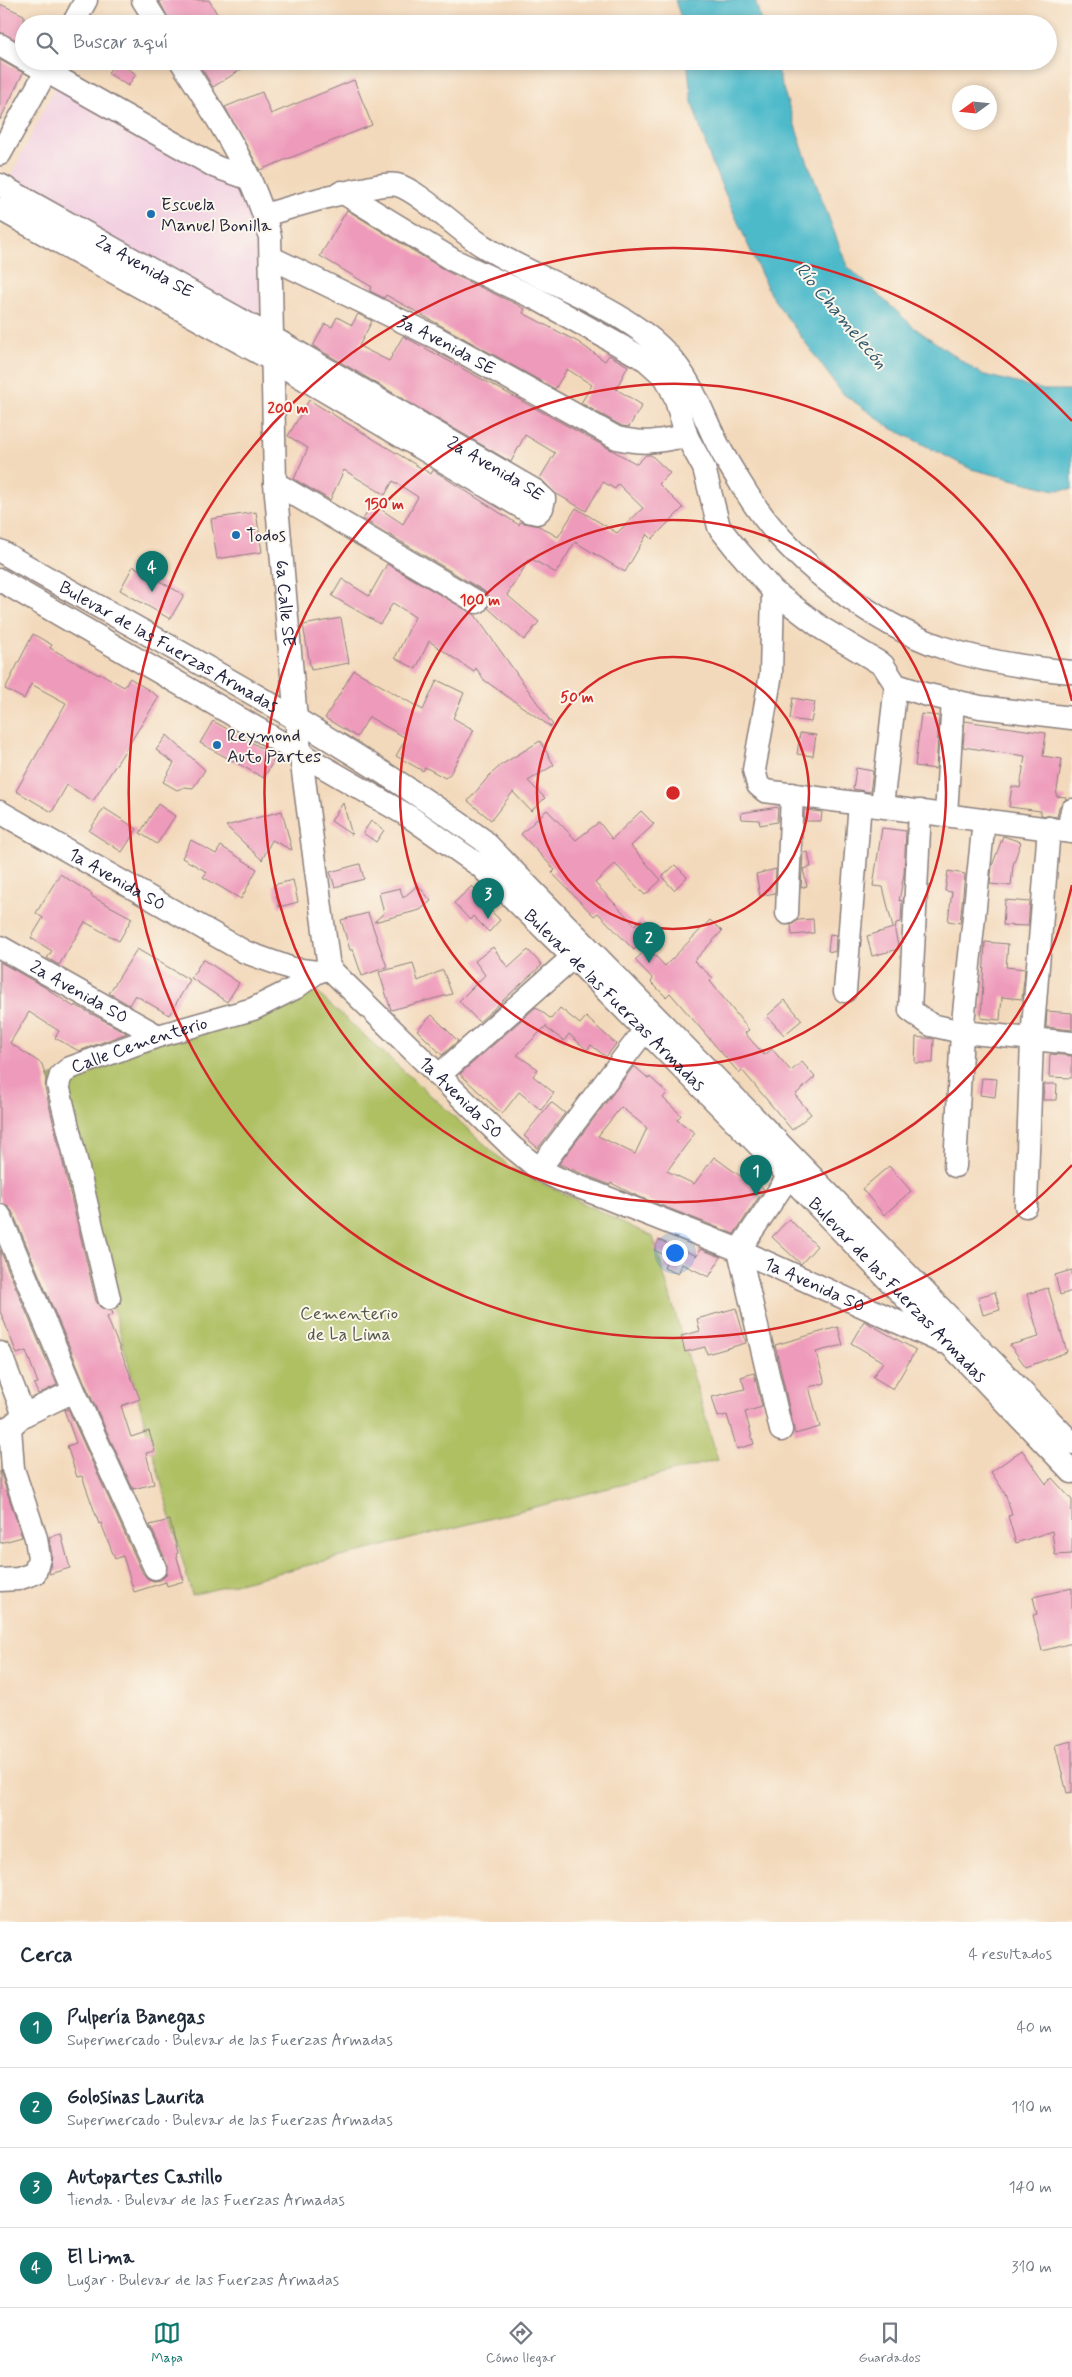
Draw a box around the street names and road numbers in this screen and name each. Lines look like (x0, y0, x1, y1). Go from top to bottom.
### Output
street label: 2a Avenida SE (91, 230, 198, 304)
street label: 3a Avenida SE (393, 310, 500, 381)
street label: 2a Avenida SE (443, 431, 549, 507)
street label: 6a Calle SE (269, 559, 301, 648)
street label: Bulevar de las Fuerzas Armadas (55, 576, 282, 719)
street label: 1a Avenida SO (64, 843, 170, 917)
street label: Bulevar de las Fuerzas Armadas (518, 904, 710, 1097)
street label: 2a Avenida SO (25, 955, 132, 1030)
street label: Calle Cementerio (68, 1012, 210, 1080)
street label: 1a Avenida SO (413, 1052, 508, 1145)
street label: Bulevar de las Fuerzas Armadas (803, 1192, 991, 1388)
street label: 1a Avenida SO (760, 1252, 869, 1319)

